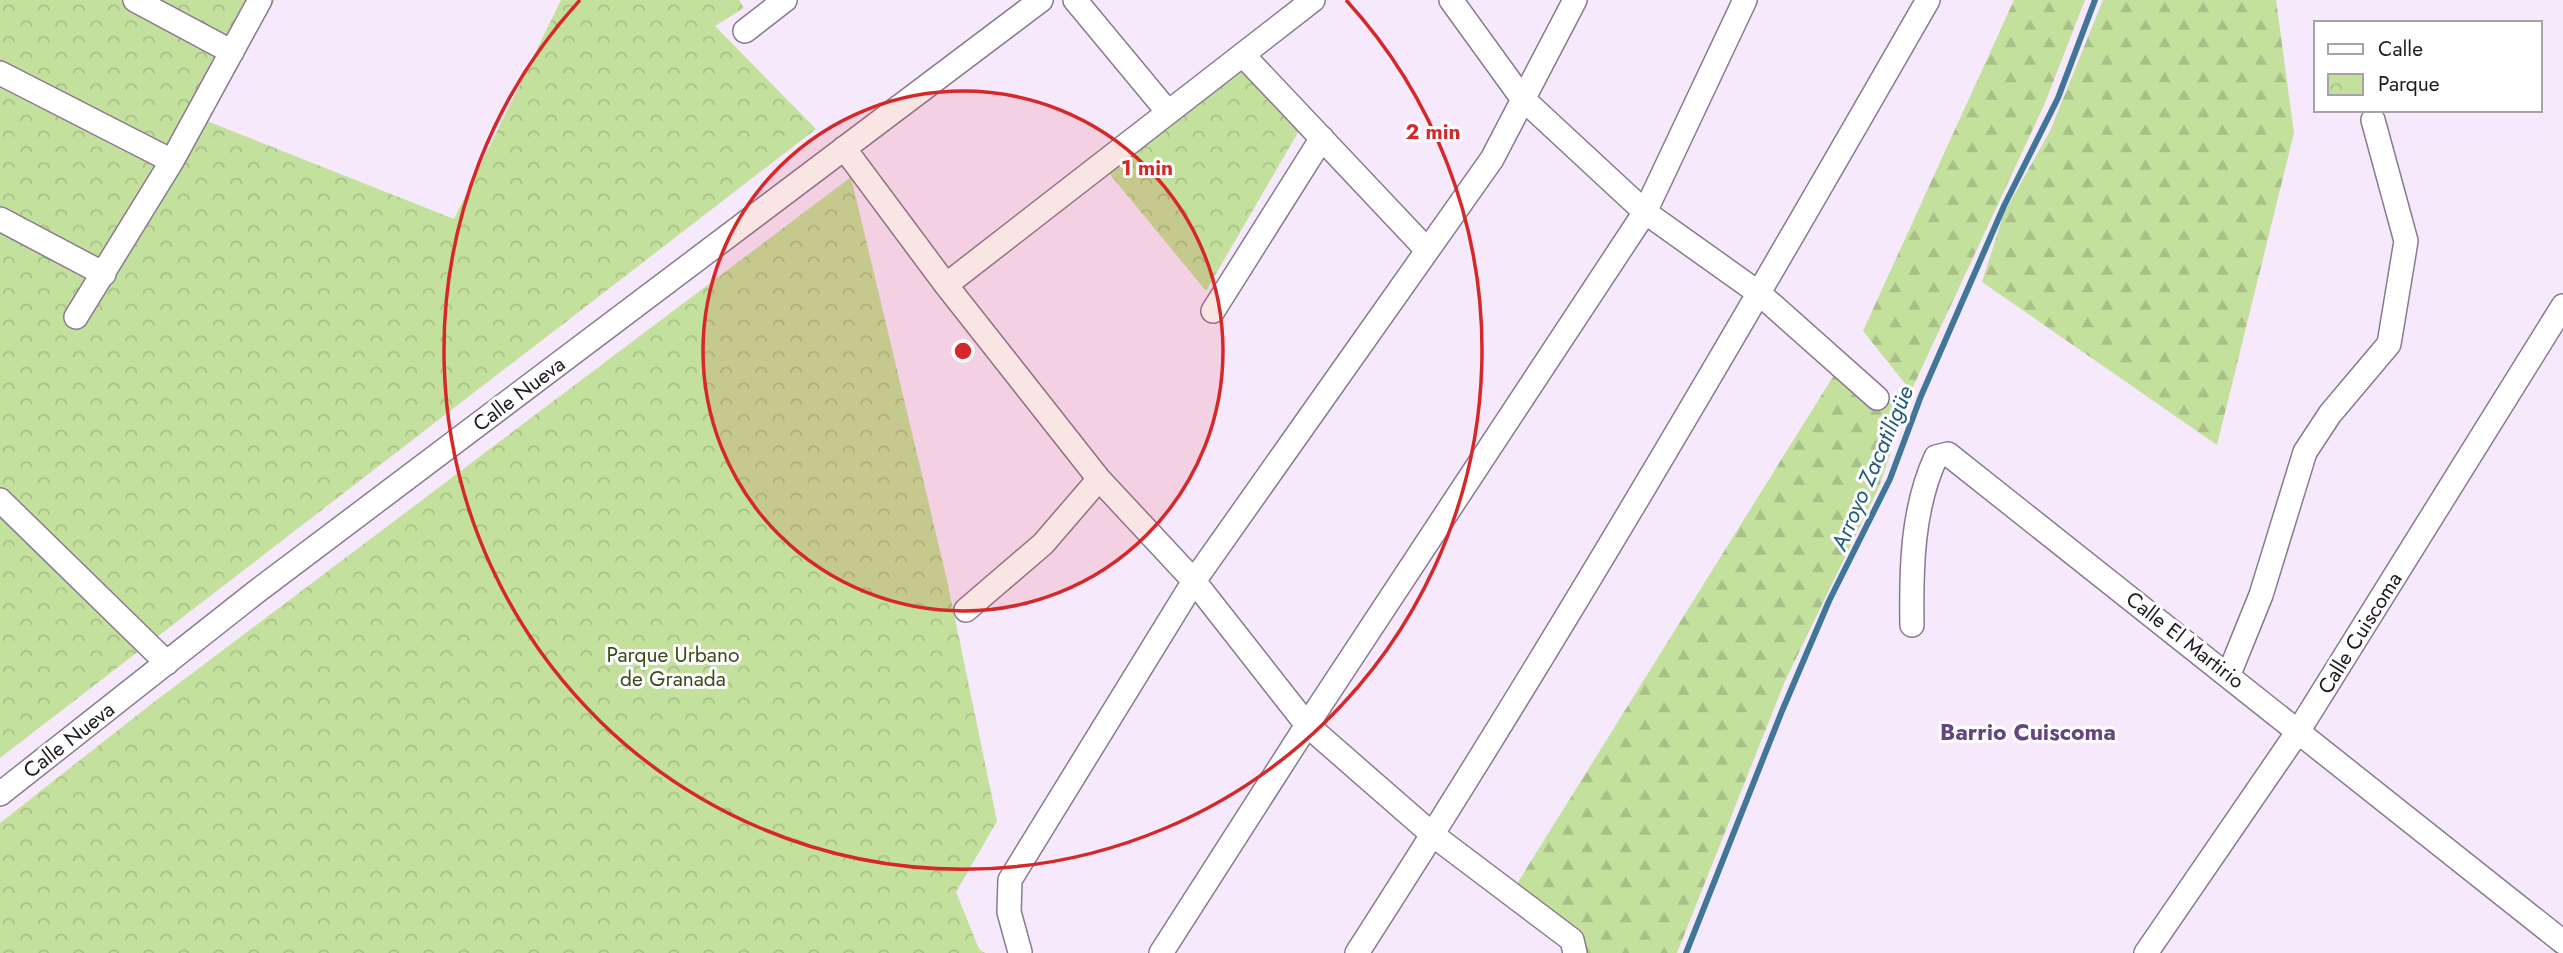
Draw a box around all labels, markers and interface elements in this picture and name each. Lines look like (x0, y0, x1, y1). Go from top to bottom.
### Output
legend (2314, 21, 2542, 112)
text: Calle (2378, 34, 2423, 64)
text: Parque (2378, 69, 2440, 99)
text: 2 min (1405, 117, 1461, 147)
text: 1 min (1121, 153, 1173, 183)
centre of rings (951, 339, 975, 363)
street label: Calle Nueva (467, 349, 571, 439)
water label: Arroyo Zacatiligüe (1821, 380, 1922, 557)
street label: Calle Cuiscoma (2311, 566, 2409, 700)
street label: Calle El Martirio (2119, 584, 2251, 696)
park label: Parque Urbano de Granada (607, 640, 739, 694)
street label: Calle Nueva (17, 695, 121, 785)
district label: Barrio Cuiscoma (1940, 715, 2116, 749)

